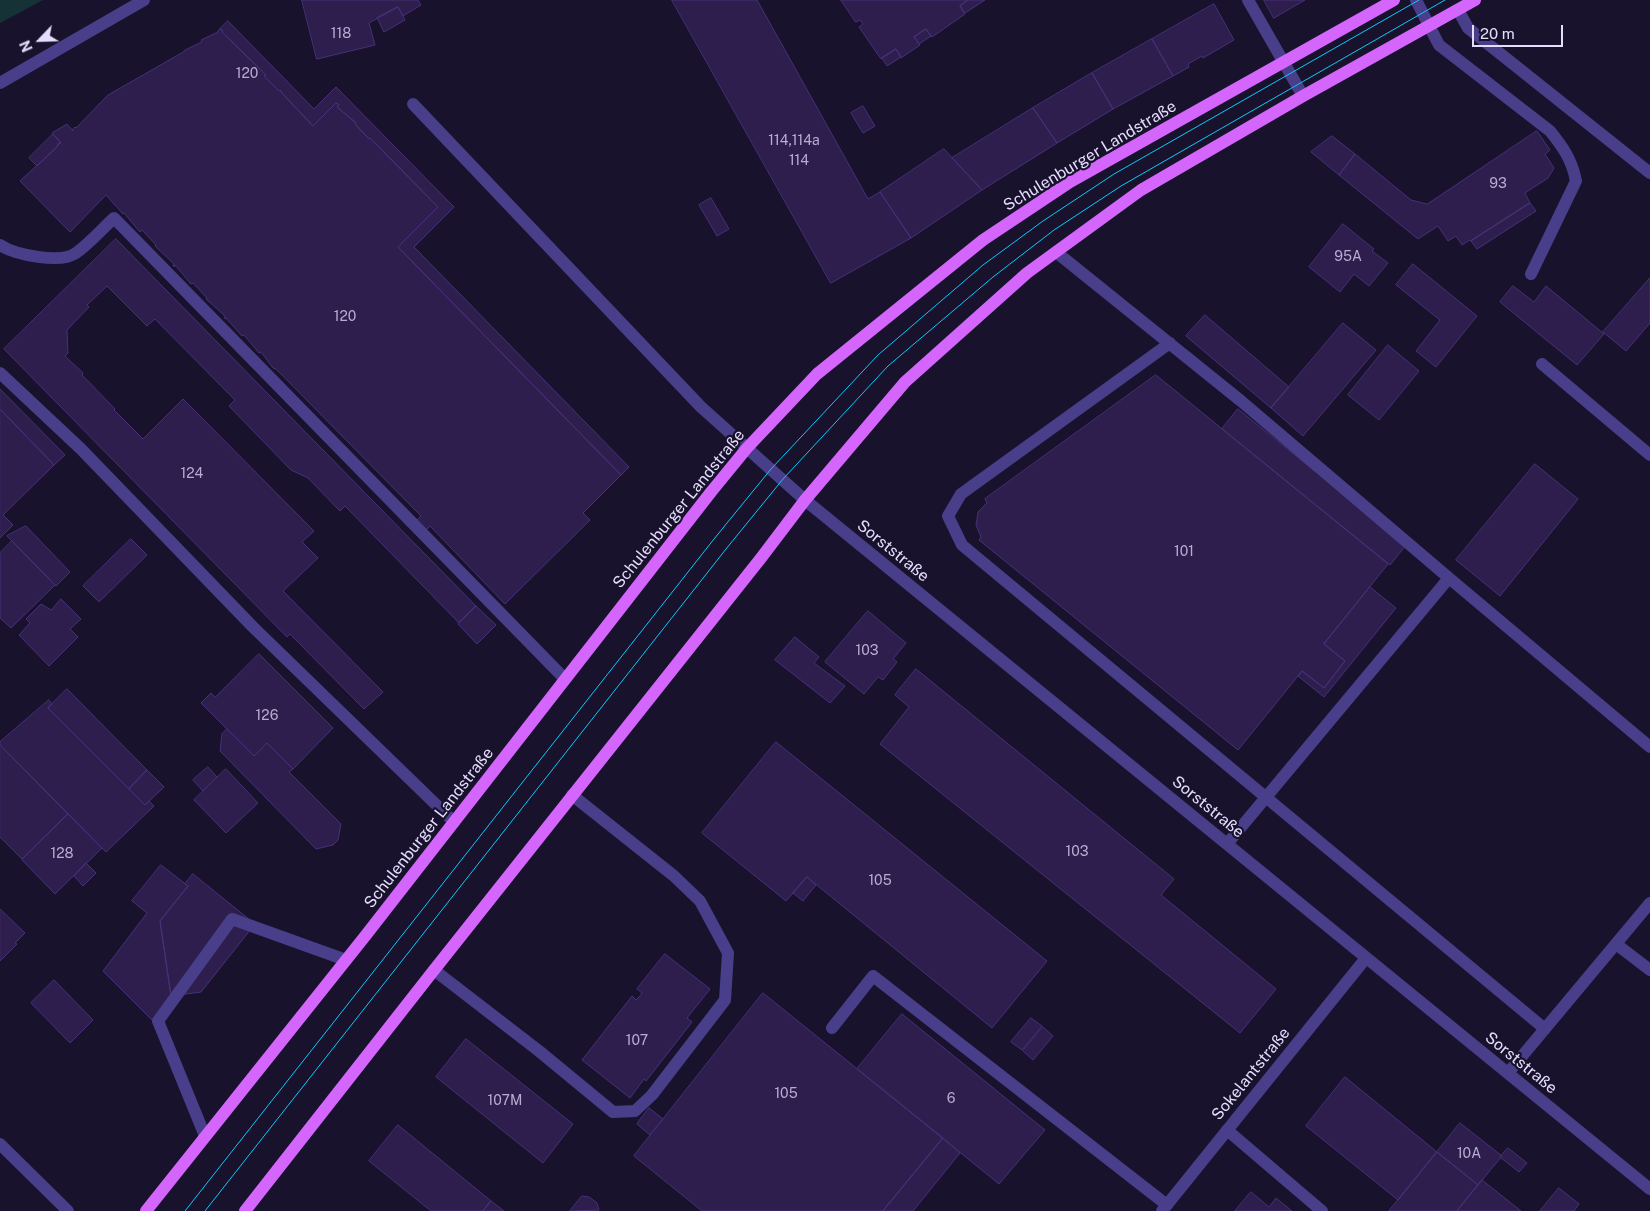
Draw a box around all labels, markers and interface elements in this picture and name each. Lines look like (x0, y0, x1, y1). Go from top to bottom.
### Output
north arrow (15, 15, 65, 65)
scale bar (1475, 15, 1566, 47)
text: 20 m (1480, 25, 1515, 42)
house number: 118 (331, 26, 351, 42)
text: N (17, 38, 36, 54)
house number: 120 (236, 66, 258, 82)
street label: Schulenburger Landstraße (1000, 97, 1180, 215)
house number: 114,114a (768, 133, 820, 149)
house number: 114 (789, 153, 809, 169)
house number: 93 (1489, 176, 1507, 192)
house number: 95A (1334, 249, 1362, 265)
house number: 120 (334, 309, 356, 325)
street label: Schulenburger Landstraße (609, 426, 749, 592)
house number: 124 (181, 466, 203, 482)
street label: Sorststraße (853, 516, 933, 586)
house number: 101 (1174, 544, 1194, 560)
house number: 103 (856, 643, 878, 659)
house number: 126 (256, 708, 278, 724)
street label: Schulenburger Landstraße (360, 744, 498, 912)
street label: Sorststraße (1168, 772, 1248, 842)
house number: 103 (1066, 844, 1088, 860)
house number: 128 (50, 846, 74, 862)
house number: 105 (868, 873, 892, 889)
street label: Sokelantstraße (1208, 1024, 1294, 1124)
street label: Sorststraße (1481, 1028, 1561, 1098)
house number: 107 (626, 1033, 648, 1049)
house number: 105 (774, 1086, 798, 1102)
house number: 6 (947, 1091, 955, 1107)
house number: 107M (488, 1093, 522, 1109)
house number: 10A (1457, 1146, 1481, 1162)

